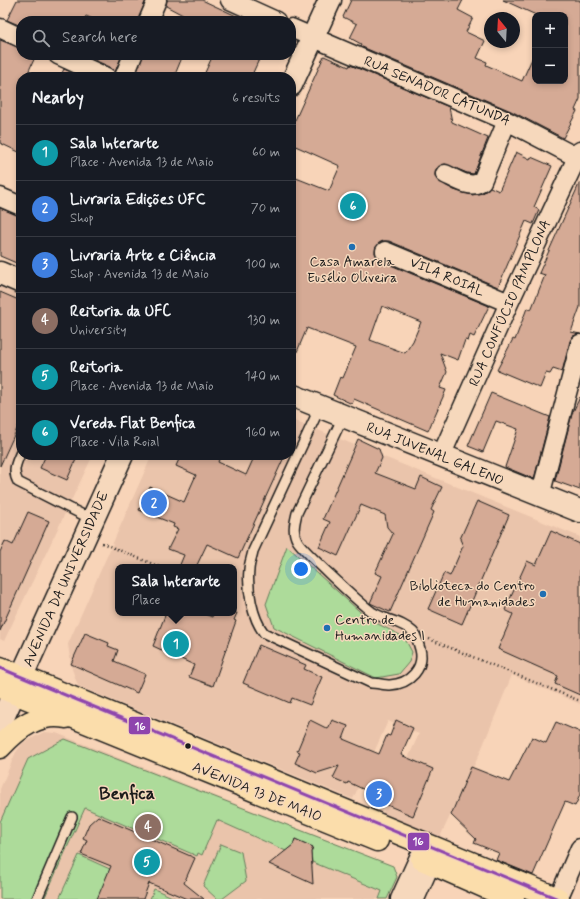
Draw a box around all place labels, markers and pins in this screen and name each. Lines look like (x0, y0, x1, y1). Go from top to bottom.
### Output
pin: 6 (340, 191, 366, 221)
marker: Casa Amarela Eusélio Oliveira (347, 242, 357, 252)
place label: Casa Amarela Eusélio Oliveira (307, 253, 397, 287)
pin: 2 (141, 488, 167, 518)
place label: Biblioteca do Centro de Humanidades (410, 577, 535, 611)
marker: Biblioteca do Centro de Humanidades (538, 589, 548, 599)
place label: Centro de Humanidades I (335, 611, 425, 645)
marker: Centro de Humanidades I (322, 623, 332, 633)
pin: 1 (163, 629, 189, 659)
unlabelled marker (183, 741, 193, 751)
pin: 3 (366, 779, 392, 809)
pin: 4 (135, 812, 161, 842)
pin: 5 (134, 847, 160, 877)

